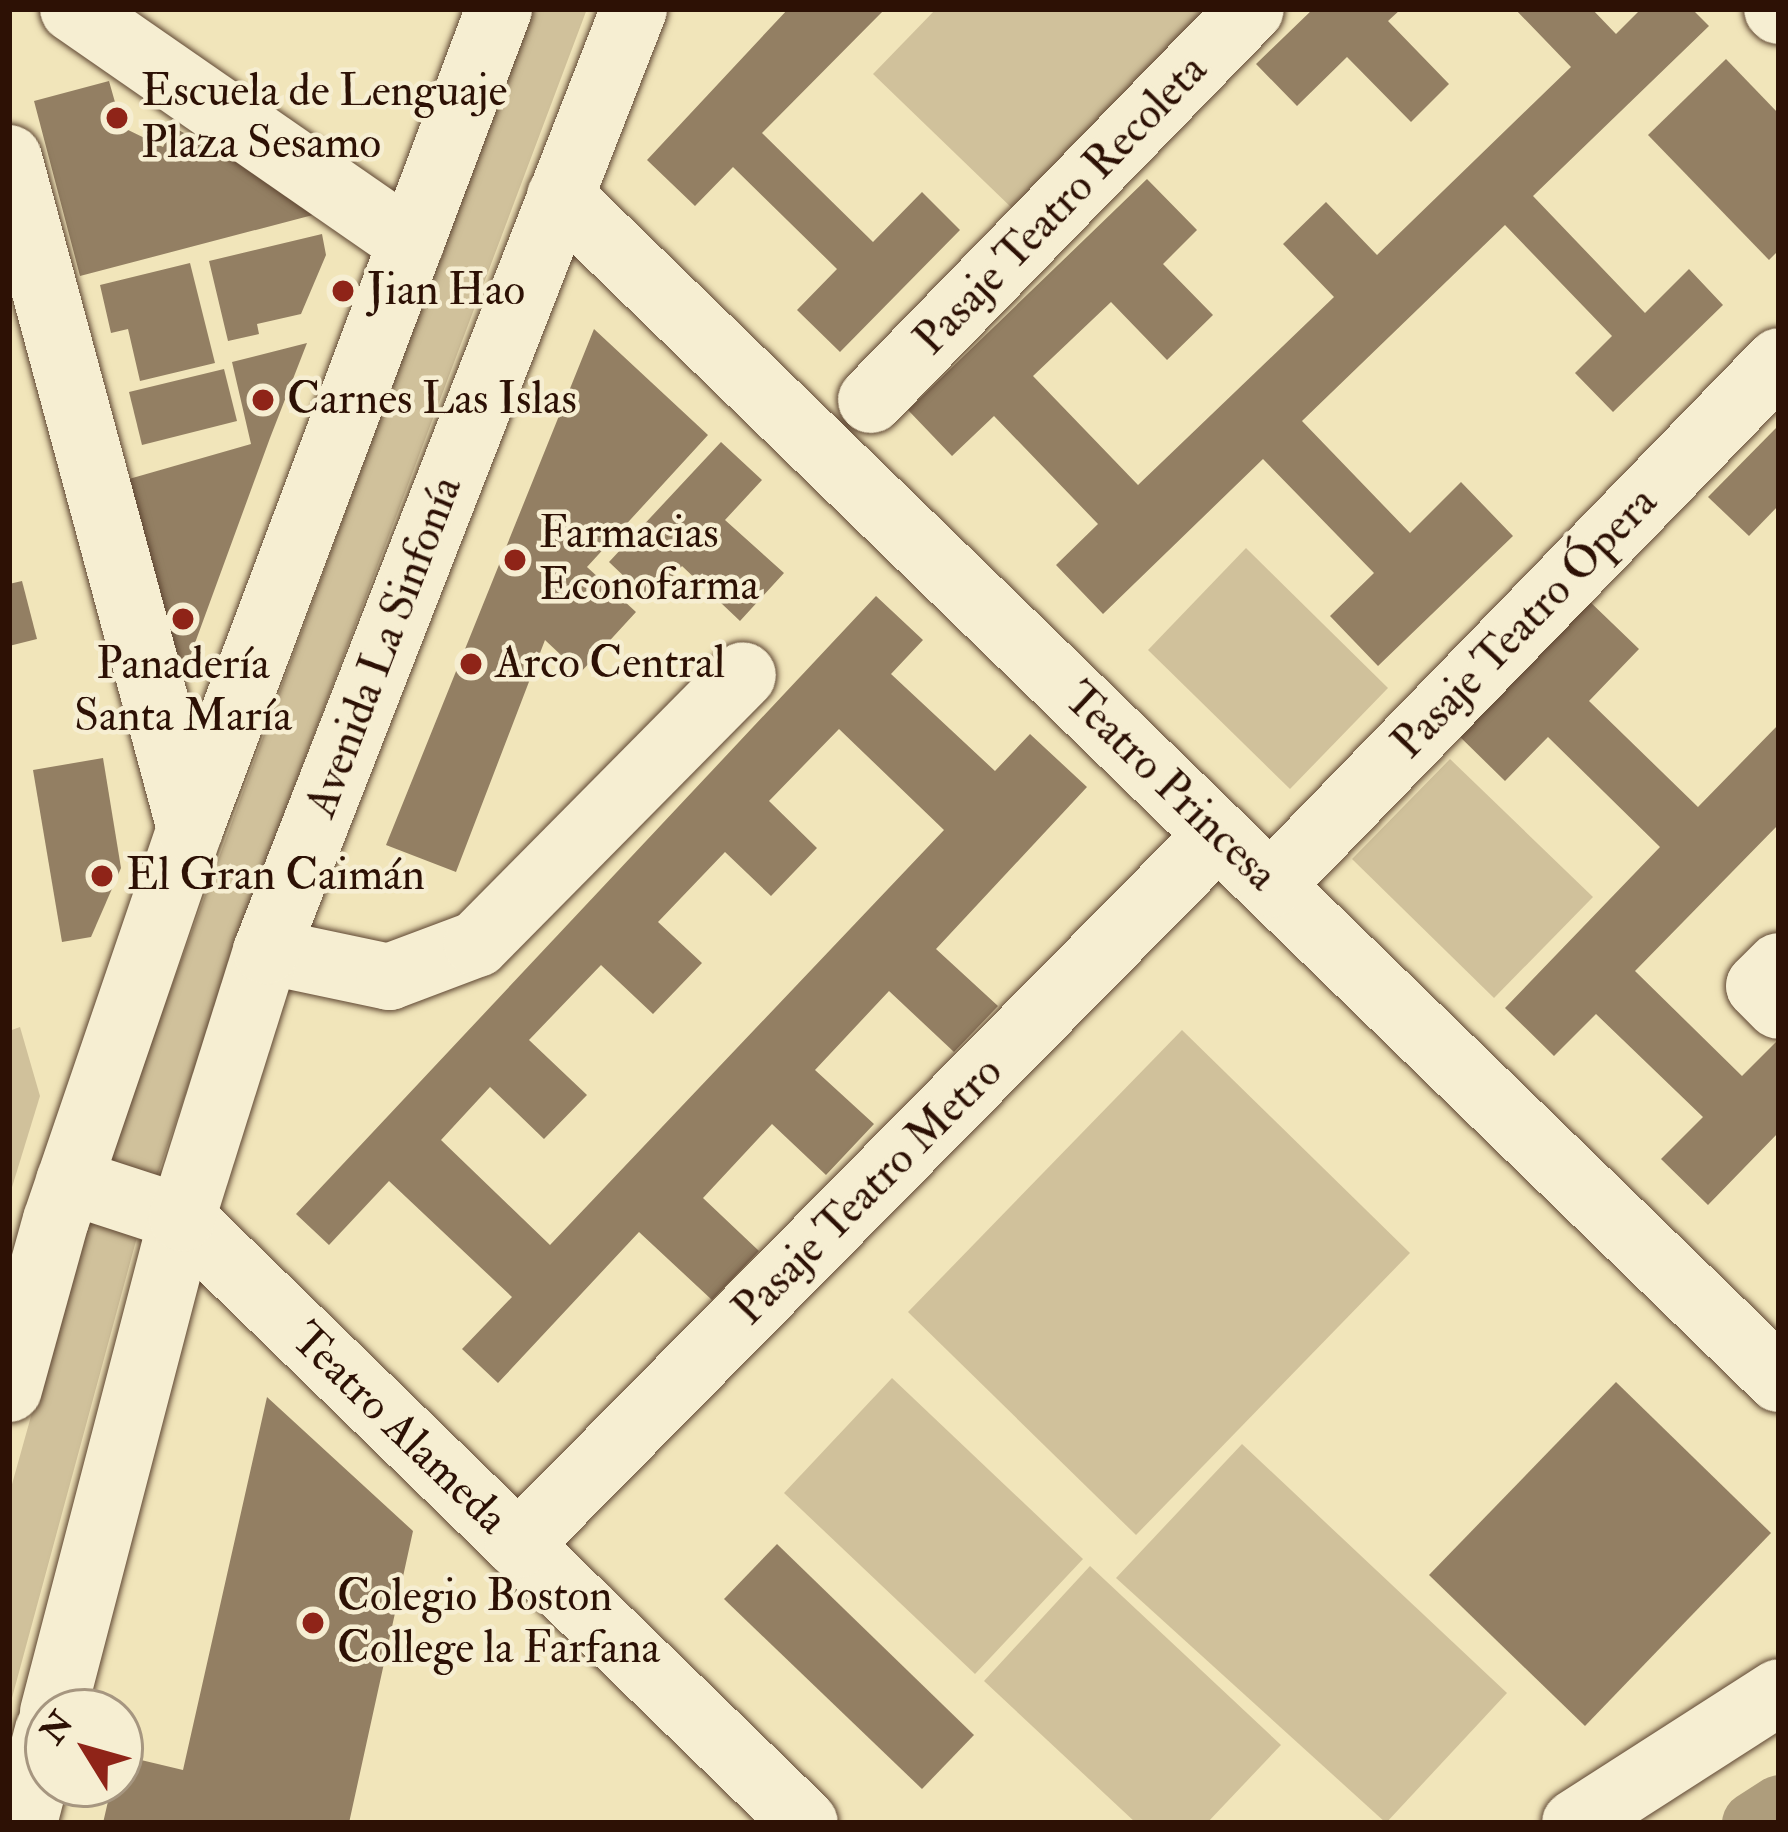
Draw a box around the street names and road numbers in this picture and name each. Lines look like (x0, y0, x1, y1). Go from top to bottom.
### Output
street label: Pasaje Teatro Recoleta (904, 43, 1218, 367)
street label: Avenida La Sinfonía (294, 469, 474, 825)
street label: Pasaje Teatro Ópera (1382, 476, 1668, 770)
street label: Teatro Princesa (1052, 672, 1288, 902)
street label: Pasaje Teatro Metro (722, 1045, 1014, 1337)
street label: Teatro Alameda (279, 1312, 519, 1546)

